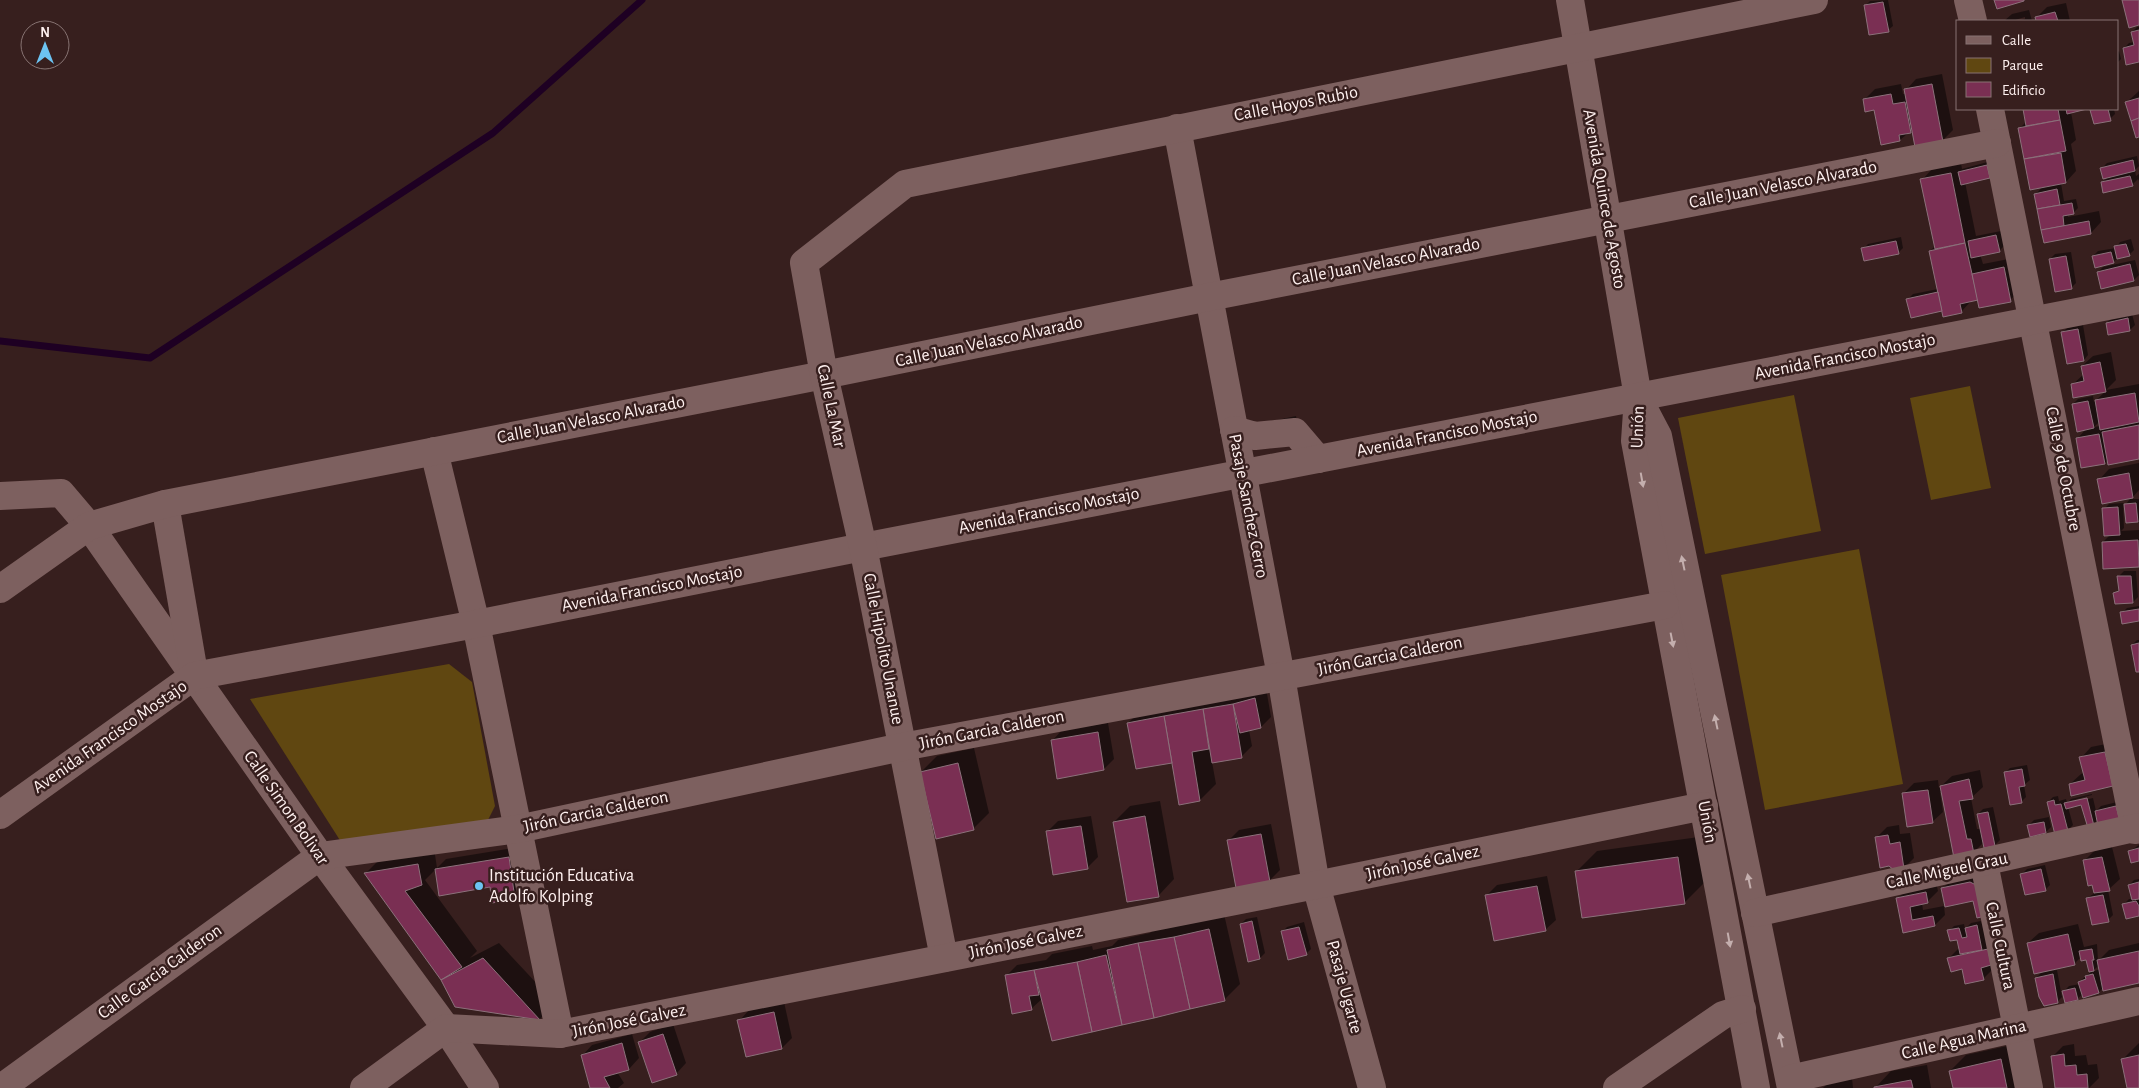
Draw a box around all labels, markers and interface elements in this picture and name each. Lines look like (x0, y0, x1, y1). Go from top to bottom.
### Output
north arrow (20, 20, 70, 70)
legend (1956, 20, 2119, 110)
text: N (40, 26, 50, 40)
text: Calle (2002, 33, 2031, 48)
text: Parque (2002, 58, 2043, 73)
street label: Calle Hoyos Rubio (1233, 83, 1359, 125)
text: Edificio (2002, 83, 2045, 98)
street label: Avenida Quince de Agosto (1579, 108, 1629, 290)
street label: Calle Juan Velasco Alvarado (1688, 158, 1879, 212)
street label: Calle Juan Velasco Alvarado (1291, 235, 1482, 289)
street label: Calle Juan Velasco Alvarado (894, 313, 1084, 371)
street label: Avenida Francisco Mostajo (1753, 331, 1937, 383)
street label: Calle La Mar (813, 363, 849, 449)
street label: Calle Juan Velasco Alvarado (496, 393, 687, 447)
street label: Unión (1628, 405, 1648, 449)
street label: Calle 9 de Octubre (2042, 405, 2084, 533)
street label: Avenida Francisco Mostajo (1355, 408, 1539, 460)
street label: Pasaje Sanchez Cerro (1225, 432, 1271, 580)
one-way arrow (1639, 473, 1647, 489)
street label: Avenida Francisco Mostajo (957, 485, 1141, 537)
one-way arrow (1679, 554, 1687, 570)
street label: Avenida Francisco Mostajo (560, 563, 744, 615)
street label: Calle Hipolito Unanue (860, 572, 906, 726)
one-way arrow (1668, 632, 1676, 648)
street label: Jirón Garcia Calderon (1316, 633, 1464, 679)
street label: Avenida Francisco Mostajo (30, 677, 191, 797)
street label: Jirón Garcia Calderon (918, 707, 1066, 753)
one-way arrow (1712, 714, 1720, 730)
street label: Calle Simon Bolivar (240, 748, 332, 868)
street label: Jirón Garcia Calderon (522, 788, 670, 836)
street label: Unión (1694, 799, 1720, 845)
street label: Jirón José Galvez (1365, 842, 1481, 884)
street label: Calle Miguel Grau (1885, 849, 2009, 893)
place label: Institución Educativa Adolfo Kolping (489, 867, 634, 906)
one-way arrow (1744, 873, 1752, 889)
marker: Institución Educativa Adolfo Kolping (473, 880, 485, 892)
street label: Calle Cultura (1982, 900, 2018, 992)
street label: Calle Garcia Calderon (95, 921, 225, 1023)
street label: Jirón José Galvez (968, 922, 1084, 962)
one-way arrow (1725, 932, 1733, 948)
street label: Pasaje Ugarte (1323, 938, 1365, 1036)
street label: Jirón José Galvez (571, 1001, 687, 1041)
street label: Calle Agua Marina (1900, 1017, 2028, 1063)
one-way arrow (1777, 1032, 1785, 1048)

